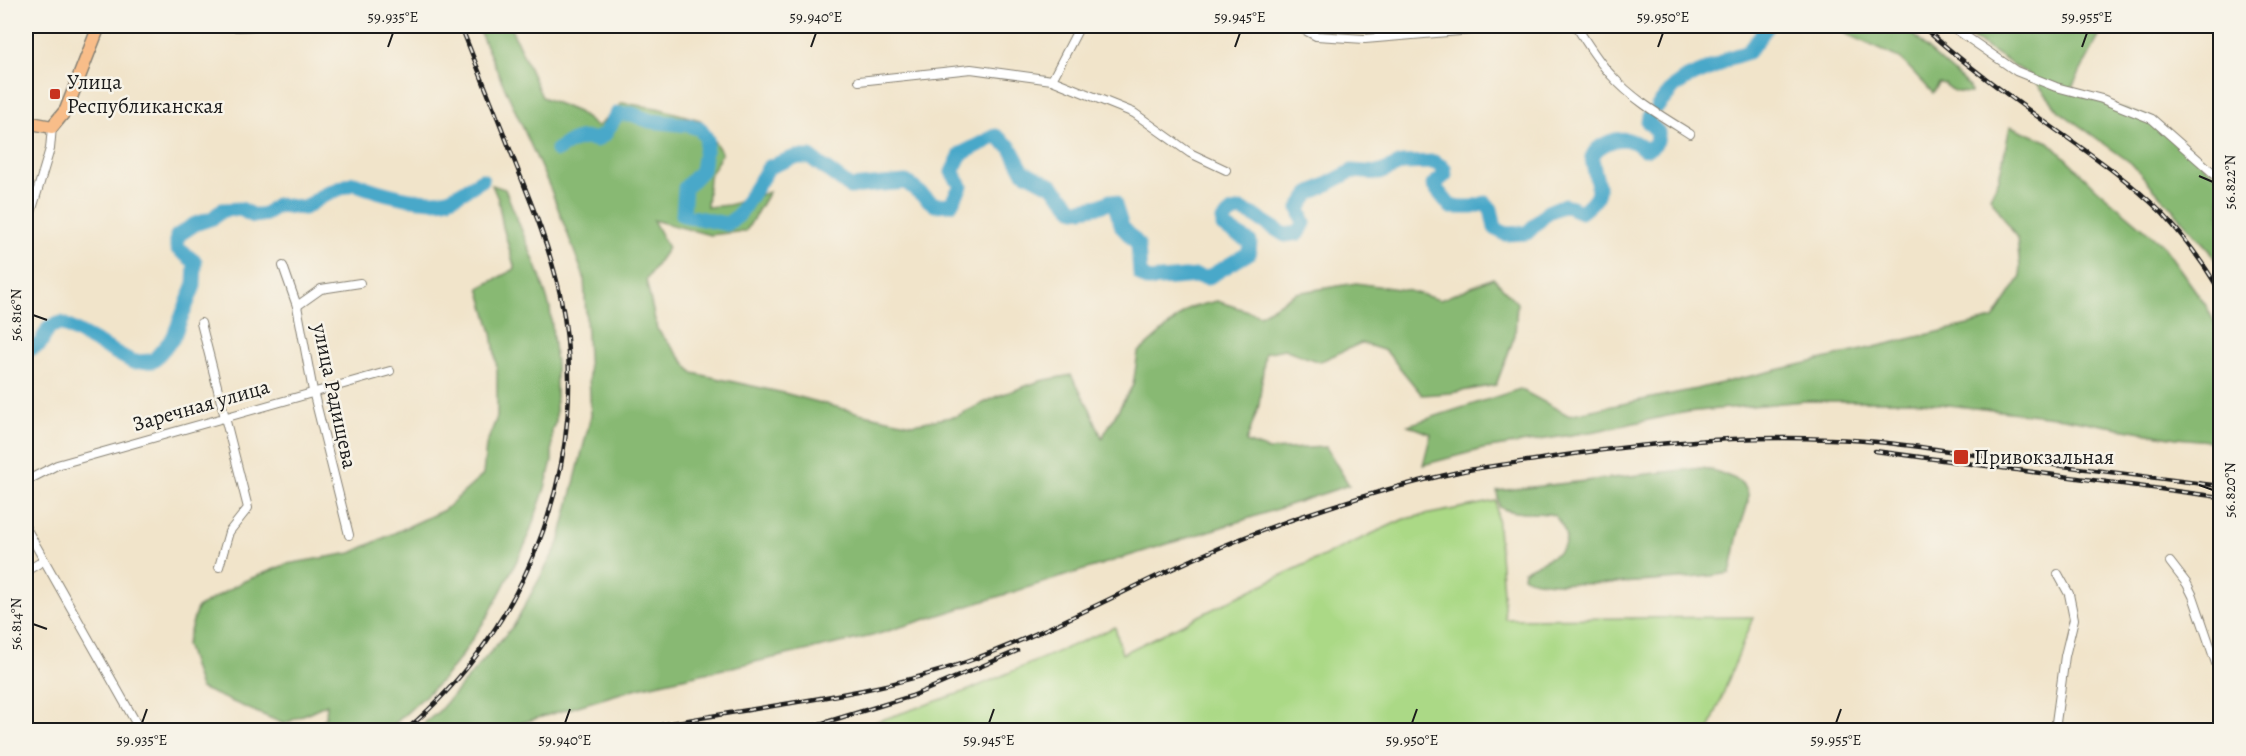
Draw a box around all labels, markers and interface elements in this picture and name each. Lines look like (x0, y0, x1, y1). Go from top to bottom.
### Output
text: 59.935°E (368, 7, 418, 27)
text: 59.940°E (790, 7, 842, 27)
text: 59.945°E (1214, 7, 1266, 27)
text: 59.950°E (1637, 7, 1689, 27)
text: 59.955°E (2062, 7, 2112, 27)
place label: Улица Республиканская (67, 68, 223, 120)
marker: Улица Республиканская (48, 87, 62, 101)
text: 56.822°N (2220, 154, 2240, 209)
text: 56.816°N (6, 288, 26, 341)
street label: улица Радищева (306, 320, 364, 471)
street label: Заречная улица (129, 372, 273, 438)
place label: Привокзальная (1974, 443, 2114, 471)
marker: Привокзальная (1952, 448, 1970, 466)
text: 56.820°N (2220, 462, 2240, 518)
text: 56.814°N (6, 598, 26, 650)
text: 59.935°E (117, 730, 167, 750)
text: 59.940°E (539, 730, 591, 750)
text: 59.945°E (963, 730, 1015, 750)
text: 59.950°E (1386, 730, 1438, 750)
text: 59.955°E (1811, 730, 1861, 750)

